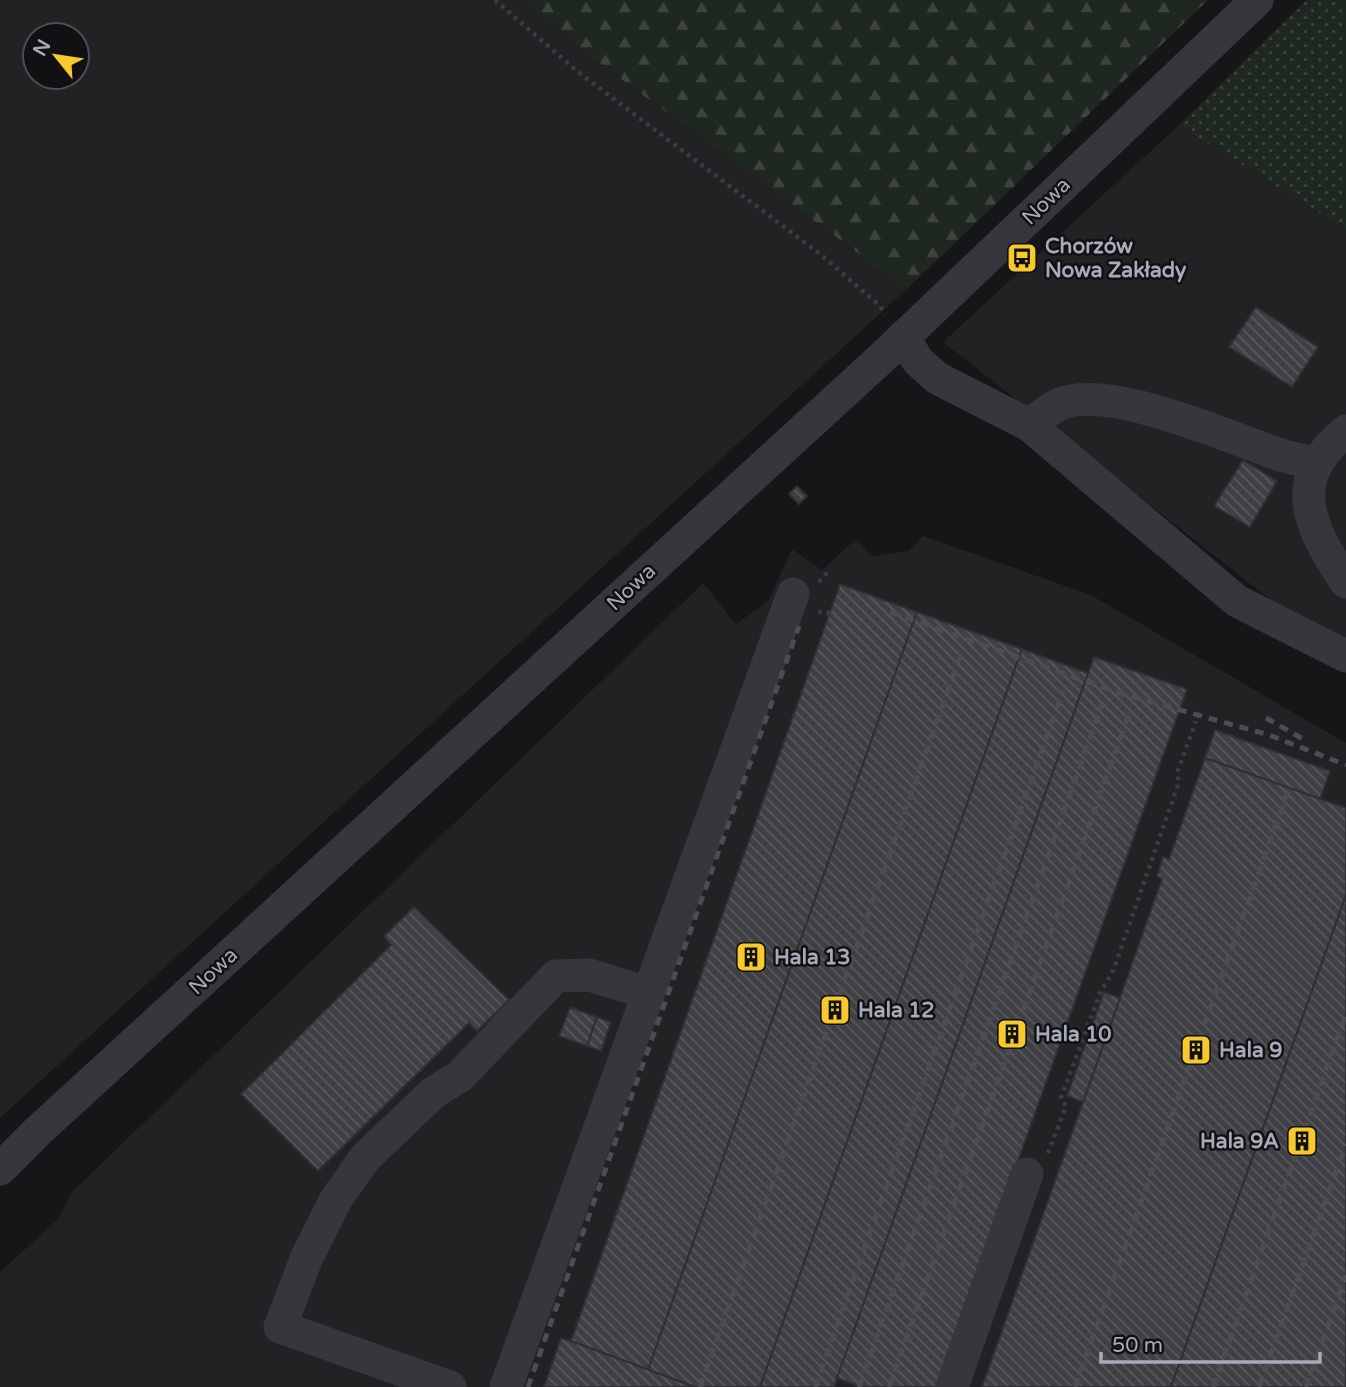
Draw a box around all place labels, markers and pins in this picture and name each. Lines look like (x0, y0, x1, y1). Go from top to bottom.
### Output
place label: Chorzów Nowa Zakłady (1045, 234, 1187, 283)
bus stop icon: Chorzów Nowa Zakłady (1005, 241, 1039, 275)
building icon: Hala 13 (734, 940, 768, 974)
place label: Hala 13 (774, 945, 851, 970)
building icon: Hala 12 (818, 993, 852, 1027)
place label: Hala 12 (858, 998, 935, 1023)
building icon: Hala 10 (995, 1017, 1029, 1051)
place label: Hala 10 (1035, 1022, 1112, 1047)
building icon: Hala 9 (1179, 1033, 1213, 1067)
place label: Hala 9 (1219, 1038, 1282, 1063)
building icon: Hala 9A (1285, 1124, 1319, 1158)
place label: Hala 9A (1200, 1129, 1279, 1154)

